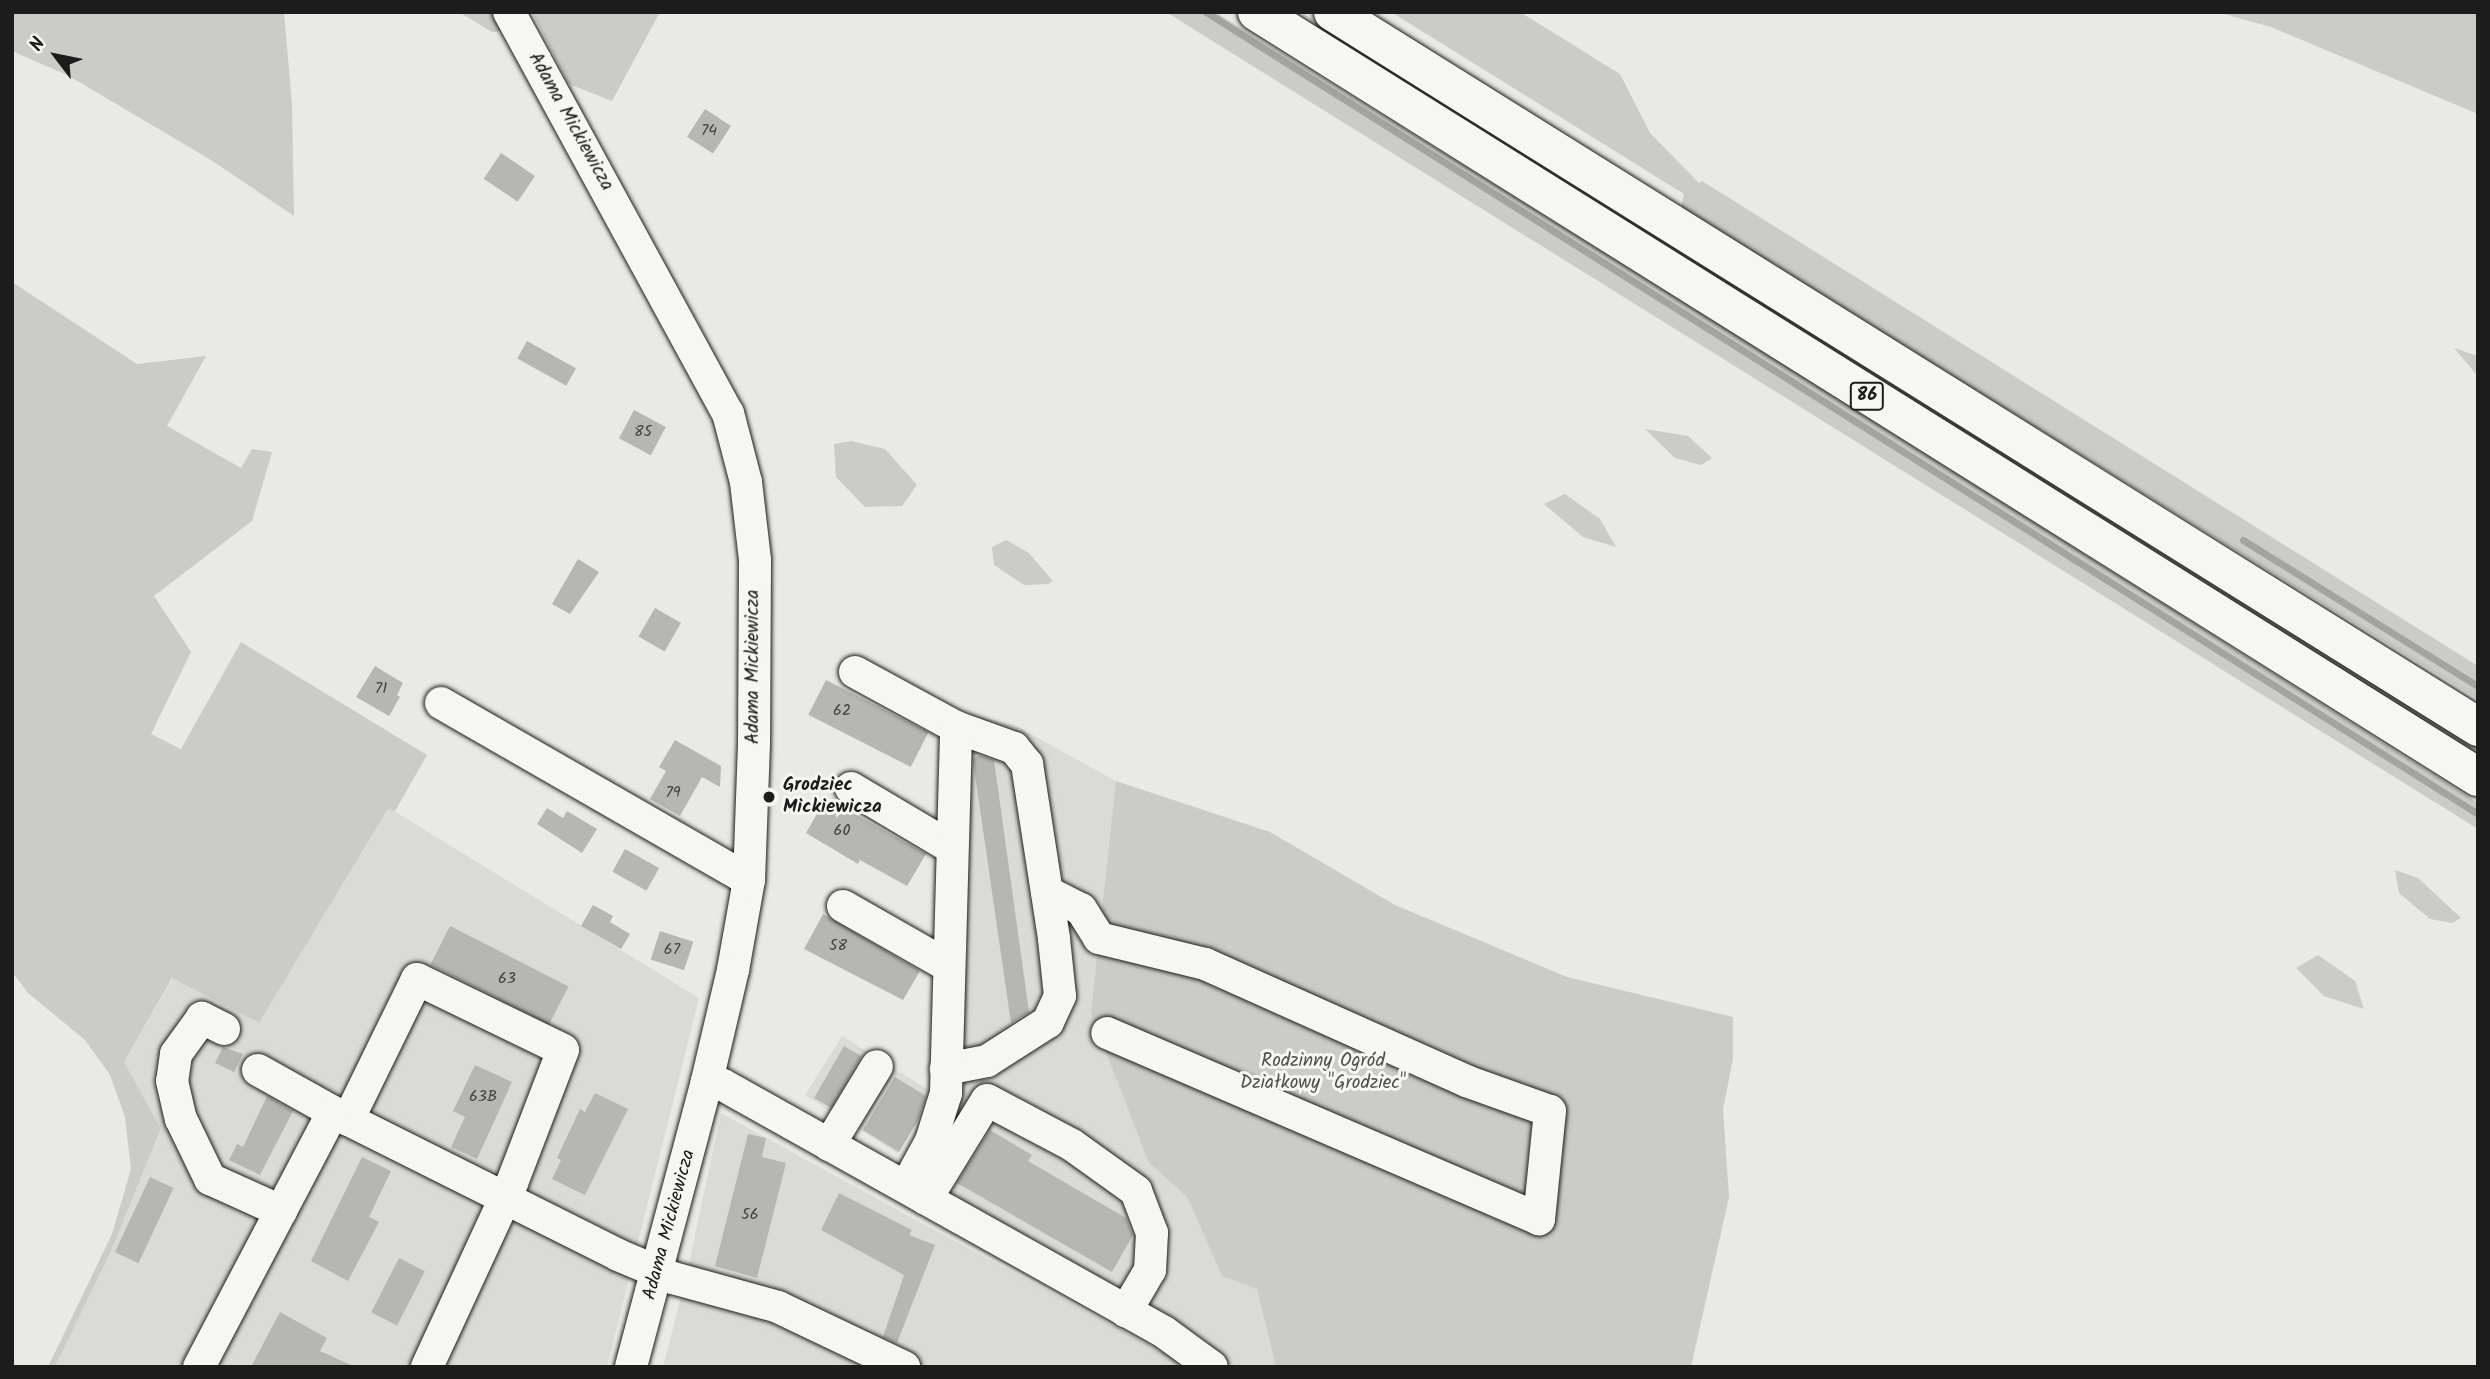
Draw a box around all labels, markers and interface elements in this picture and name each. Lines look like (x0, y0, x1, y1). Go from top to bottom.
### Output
north arrow (21, 21, 91, 91)
text: N (22, 32, 54, 58)
street label: Adama Mickiewicza (523, 49, 617, 195)
house number: 74 (701, 121, 717, 141)
road number: 86 (1850, 382, 1884, 410)
house number: 85 (634, 422, 652, 442)
street label: Adama Mickiewicza (743, 590, 765, 744)
house number: 71 (375, 679, 387, 699)
house number: 62 (833, 701, 851, 721)
place label: Grodziec Mickiewicza (783, 775, 882, 819)
house number: 79 (665, 783, 681, 803)
marker: Grodziec Mickiewicza (761, 789, 777, 805)
house number: 60 (834, 821, 850, 841)
house number: 58 (829, 936, 847, 956)
house number: 67 (664, 940, 680, 960)
house number: 63 (498, 969, 516, 989)
park label: Rodzinny Ogród Działkowy "Grodziec" (1240, 1051, 1406, 1095)
house number: 63B (469, 1087, 497, 1107)
street label: Adama Mickiewicza (639, 1147, 701, 1303)
house number: 56 (741, 1205, 759, 1225)

